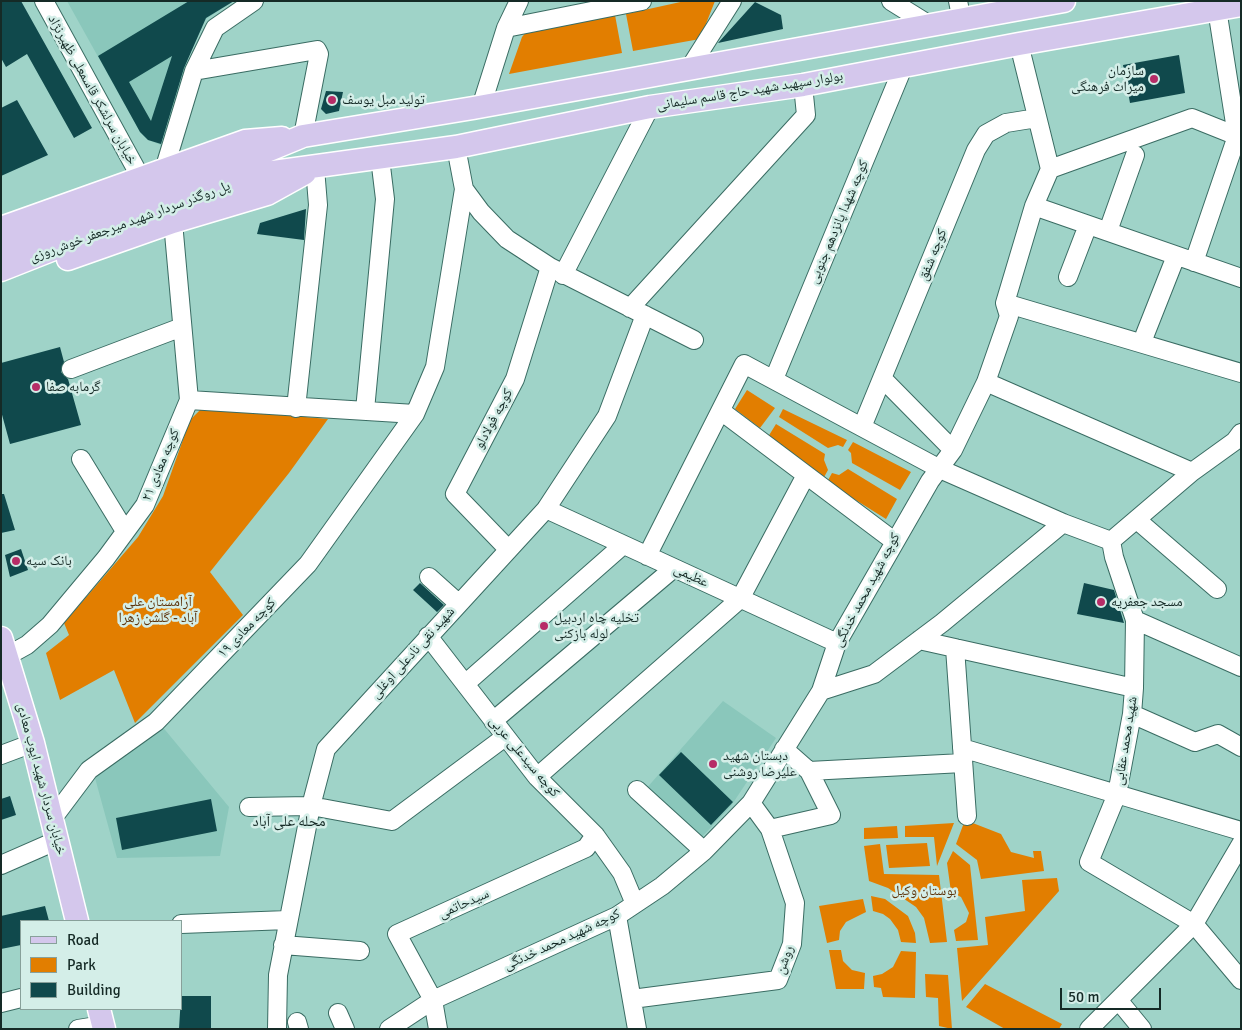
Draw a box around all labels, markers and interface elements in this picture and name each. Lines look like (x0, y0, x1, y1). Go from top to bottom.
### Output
street label: خیابان سرلشکر قاسمعلی ظهیرنژاد (44, 12, 140, 168)
place label: سازمان میراث فرهنگی (1071, 63, 1144, 95)
street label: بولوار سپهبد شهید حاج قاسم سلیمانی (656, 68, 844, 114)
marker: سازمان میراث فرهنگی (1148, 73, 1160, 85)
place label: تولید مبل یوسف (342, 92, 425, 108)
marker: تولید مبل یوسف (326, 94, 338, 106)
street label: کوچه شهدا پانزدهم جنوبی (805, 158, 873, 286)
street label: پل روگذر سردار شهید میرجعفر خوش‌روزی (27, 178, 233, 266)
street label: کوچه شفق (915, 227, 951, 283)
place label: گرمابه صفا (46, 379, 101, 395)
marker: گرمابه صفا (30, 381, 42, 393)
street label: کوچه فولادلو (471, 386, 517, 452)
street label: کوچه معادی ۲۱ (138, 427, 184, 503)
street label: کوچه شهید محمد خدنگی (830, 530, 904, 650)
place label: بانک سپه (26, 553, 72, 569)
marker: بانک سپه (10, 555, 22, 567)
street label: عظیمی (671, 561, 711, 591)
park label: آرامستان علی آباد - گلشن زهرا (119, 594, 197, 626)
place label: مسجد جعفریه (1111, 594, 1183, 610)
street label: کوچه معادی ۱۹ (214, 595, 280, 661)
marker: مسجد جعفریه (1095, 596, 1107, 608)
street label: شهید نقی نادعلی اوغلی (367, 604, 459, 702)
place label: تخلیه چاه اردبیل لوله بازکنی (554, 610, 639, 642)
marker: تخلیه چاه اردبیل لوله بازکنی (538, 620, 550, 632)
street label: شهید محمد عقابی (1111, 695, 1141, 787)
street label: خیابان سردار شهید ایوب معادی (13, 701, 69, 857)
street label: کوچه سیدعلی عربی (485, 713, 563, 801)
place label: دبستان شهید علیرضا روشنی (723, 748, 797, 780)
marker: دبستان شهید علیرضا روشنی (707, 758, 719, 770)
district label: محله علی آباد (252, 813, 326, 831)
park label: بوستان وکیل (891, 883, 957, 899)
street label: سیدحاتمی (436, 885, 492, 923)
street label: کوچه شهید محمد خدنگی (501, 906, 623, 974)
legend (20, 920, 182, 1010)
text: Road (67, 931, 99, 949)
street label: روشن (772, 943, 798, 977)
text: Park (67, 956, 96, 974)
scale bar (1062, 978, 1163, 1010)
text: Building (67, 981, 121, 999)
text: 50 m (1068, 988, 1099, 1006)

